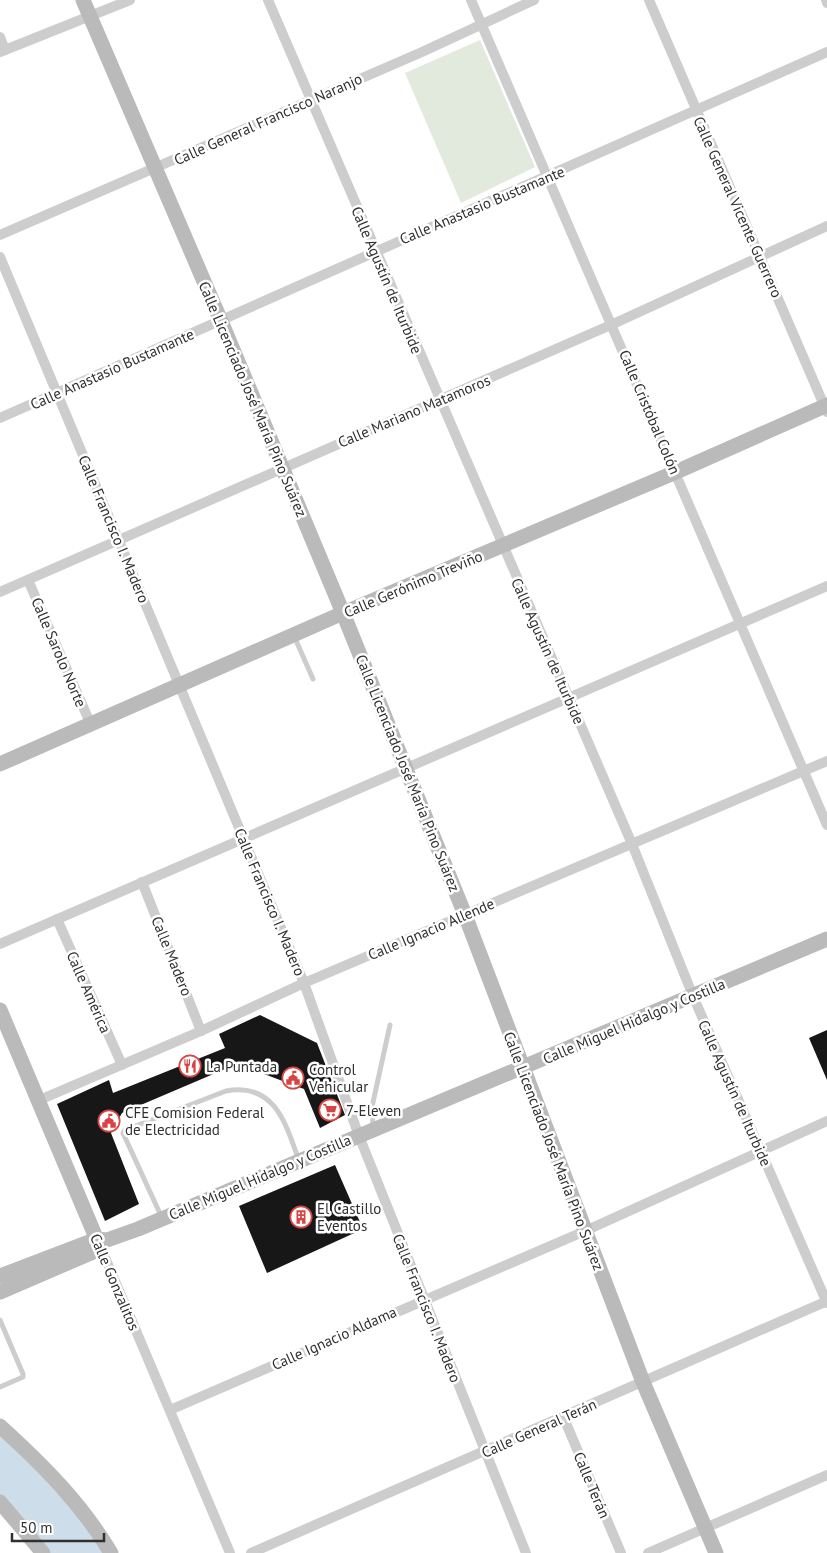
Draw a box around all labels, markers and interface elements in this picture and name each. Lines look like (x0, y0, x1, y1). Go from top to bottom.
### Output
street label: Calle General Francisco Naranjo (171, 69, 365, 169)
street label: Calle General Vicente Guerrero (689, 113, 787, 301)
street label: Calle Anastasio Bustamante (397, 162, 567, 248)
street label: Calle Agustín de Iturbide (347, 203, 427, 357)
street label: Calle Licenciado José María Pino Suárez (195, 278, 311, 520)
street label: Calle Anastasio Bustamante (27, 324, 197, 414)
street label: Calle Cristóbal Colón (615, 347, 685, 477)
street label: Calle Mariano Matamoros (335, 370, 493, 452)
street label: Calle Francisco I. Madero (74, 452, 154, 606)
street label: Calle Gerónimo Treviño (341, 546, 485, 622)
street label: Calle Agustín de Iturbide (507, 575, 589, 727)
street label: Calle Sarolo Norte (27, 594, 91, 710)
street label: Calle Licenciado José María Pino Suárez (352, 652, 464, 894)
street label: Calle Francisco I. Madero (230, 825, 310, 979)
street label: Calle Ignacio Allende (365, 894, 497, 964)
street label: Calle Madero (147, 913, 197, 999)
street label: Calle América (63, 948, 115, 1036)
street label: Calle Miguel Hidalgo y Costilla (540, 974, 728, 1068)
street label: Calle Agustín de Iturbide (694, 1017, 776, 1169)
street label: Calle Licenciado José María Pino Suárez (500, 1029, 608, 1273)
restaurant icon: La Puntada (178, 1054, 202, 1078)
place label: La Puntada (206, 1057, 277, 1076)
place label: Control Vehicular (308, 1060, 368, 1096)
public building icon: Control Vehicular (281, 1066, 305, 1090)
supermarket icon: 7-Eleven (318, 1098, 342, 1122)
place label: 7-Eleven (346, 1101, 401, 1120)
place label: CFE Comision Federal de Electricidad (125, 1103, 265, 1139)
public building icon: CFE Comision Federal de Electricidad (97, 1109, 121, 1133)
street label: Calle Miguel Hidalgo y Costilla (166, 1130, 354, 1224)
place label: El Castillo Eventos (317, 1199, 381, 1235)
building icon: El Castillo Eventos (289, 1205, 313, 1229)
street label: Calle Gonzalitos (86, 1231, 144, 1333)
street label: Calle Francisco I. Madero (388, 1231, 466, 1385)
street label: Calle Ignacio Aldama (269, 1302, 399, 1374)
street label: Calle General Terán (478, 1394, 600, 1462)
street label: Calle Terán (569, 1449, 615, 1521)
scale bar (12, 1510, 105, 1542)
text: 50 m (20, 1518, 53, 1537)

